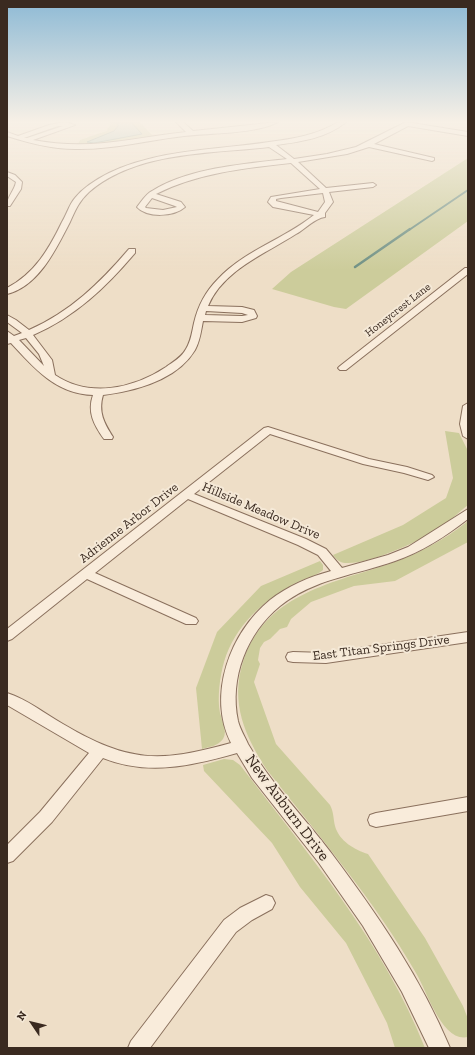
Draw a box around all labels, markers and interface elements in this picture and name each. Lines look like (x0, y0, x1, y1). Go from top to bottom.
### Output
street label: Honeycrest Lane (363, 280, 433, 340)
street label: Hillside Meadow Drive (200, 479, 322, 543)
street label: Adrienne Arbor Drive (76, 480, 182, 566)
street label: East Titan Springs Drive (312, 632, 450, 664)
street label: New Auburn Drive (241, 751, 333, 865)
north arrow (12, 1003, 52, 1043)
text: N (14, 1009, 29, 1023)

